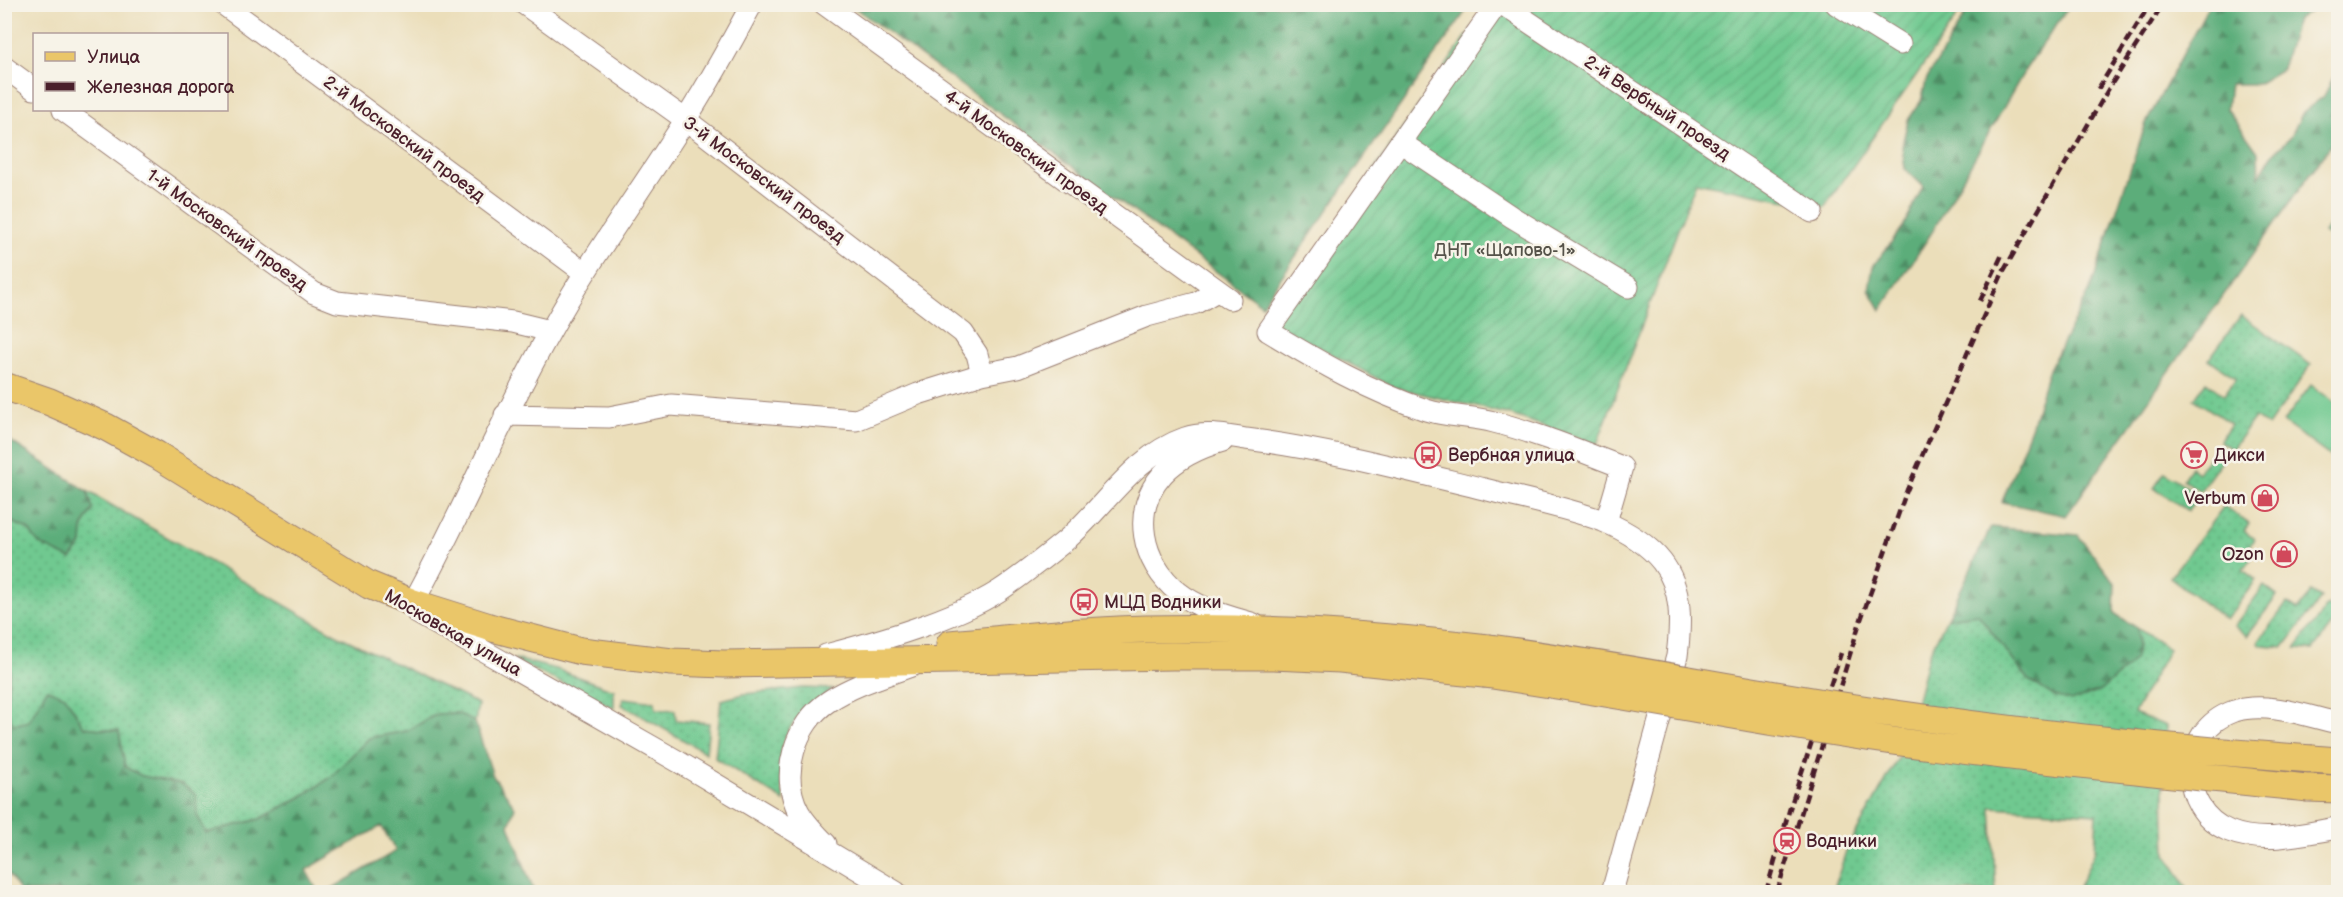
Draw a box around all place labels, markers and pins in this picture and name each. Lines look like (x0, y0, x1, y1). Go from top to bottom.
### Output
bus stop icon: Вербная улица (1413, 440, 1443, 470)
supermarket icon: Дикси (2179, 440, 2209, 470)
place label: Вербная улица (1448, 445, 1575, 466)
place label: Дикси (2214, 445, 2265, 466)
shop icon: Verbum (2250, 483, 2280, 513)
place label: Verbum (2184, 488, 2246, 509)
shop icon: Ozon (2269, 539, 2299, 569)
place label: Ozon (2222, 544, 2264, 565)
bus stop icon: МЦД Водники (1069, 587, 1099, 617)
place label: МЦД Водники (1104, 592, 1222, 613)
station icon: Водники (1772, 826, 1802, 856)
place label: Водники (1806, 831, 1877, 852)

